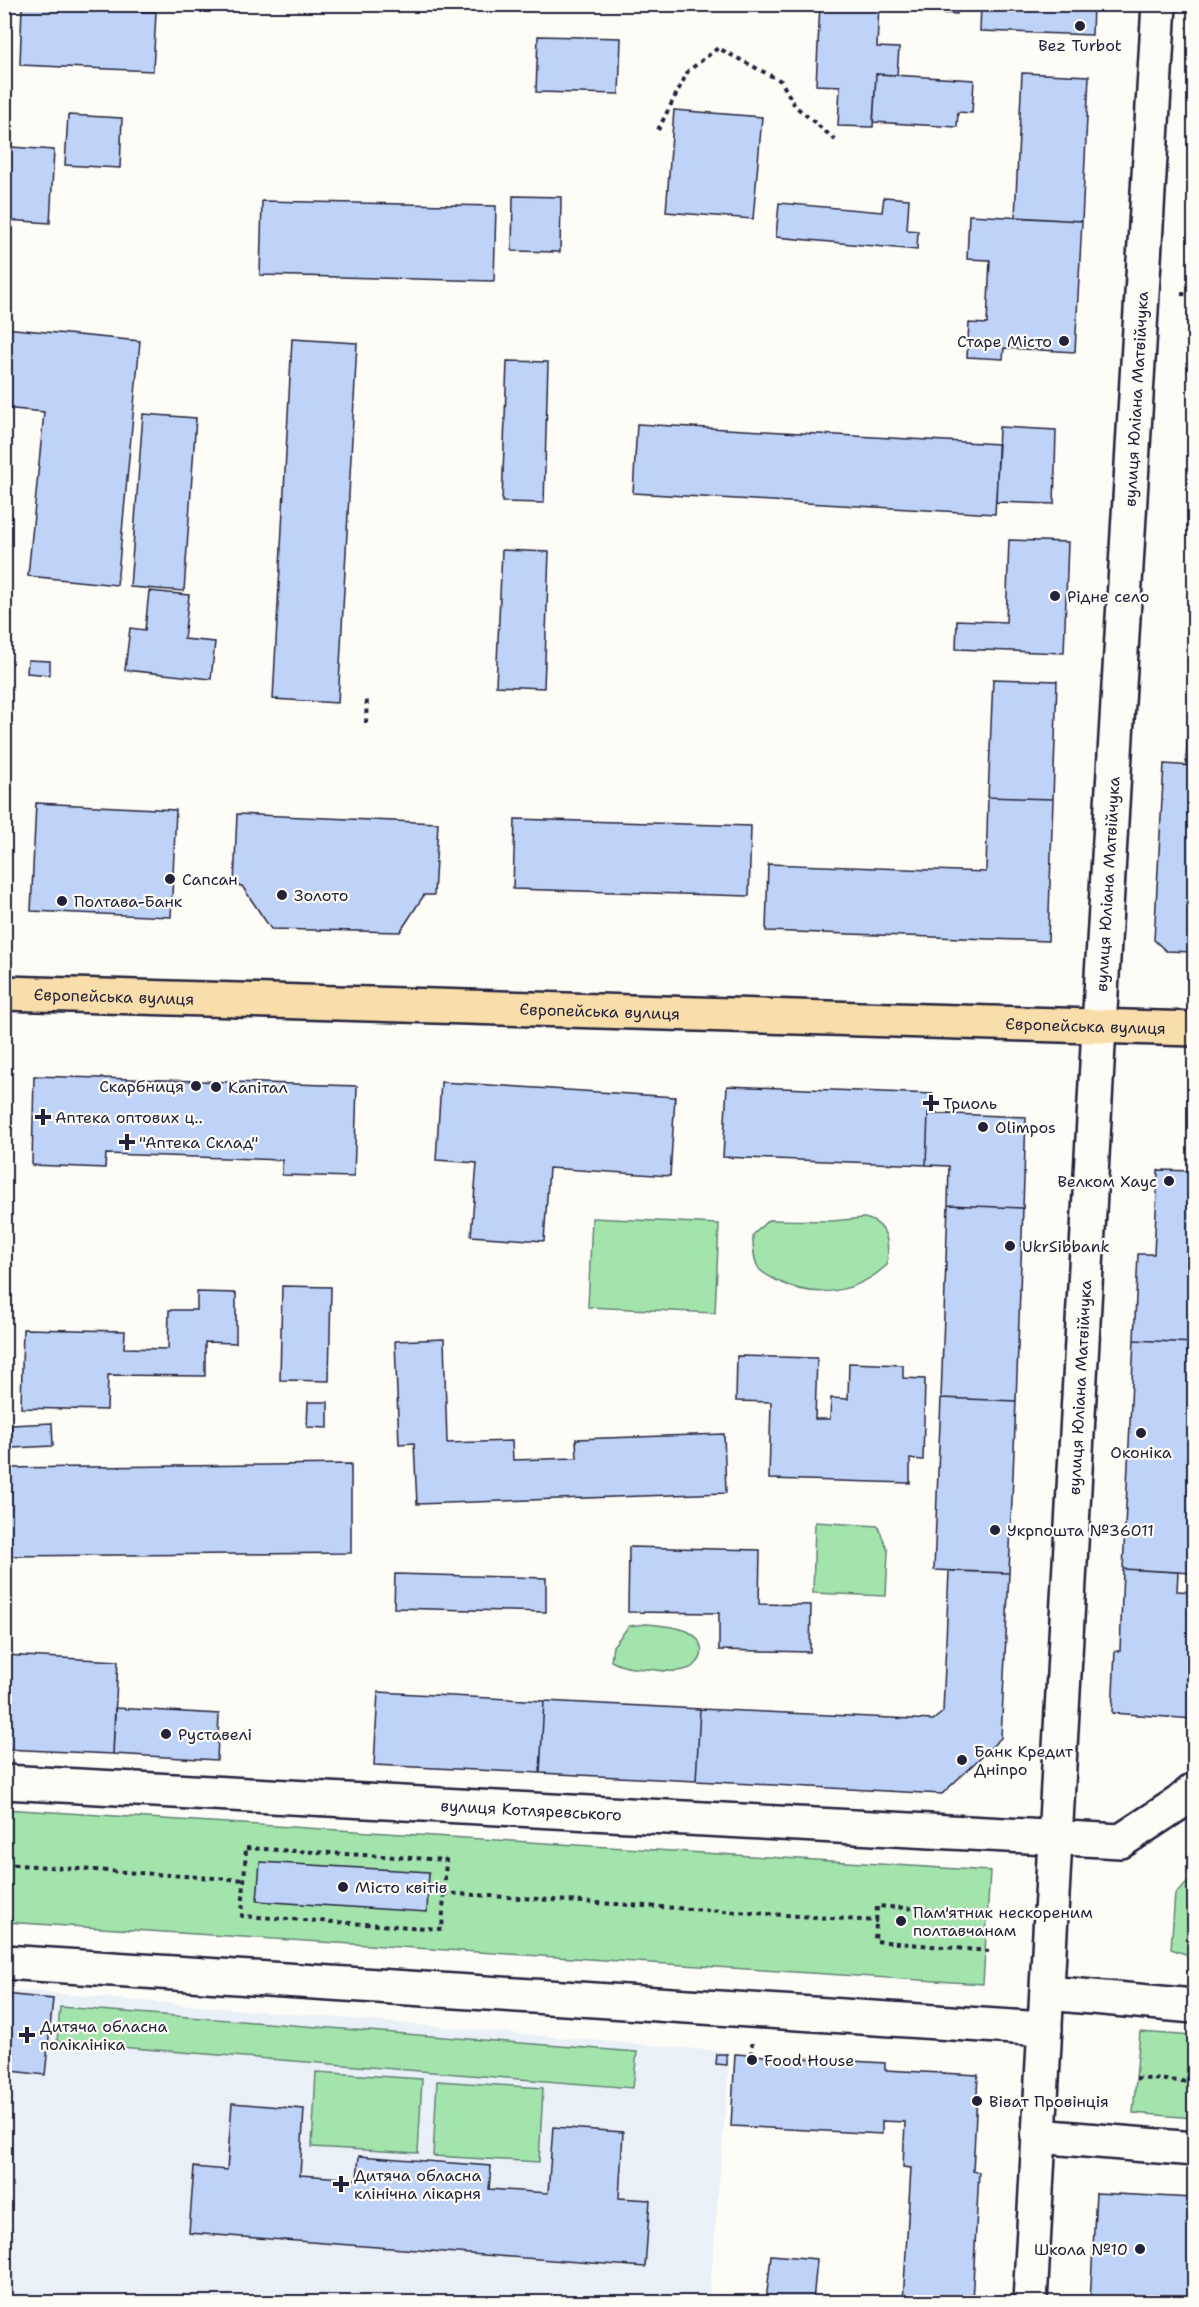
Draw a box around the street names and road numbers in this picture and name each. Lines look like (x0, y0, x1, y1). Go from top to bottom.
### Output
street label: вулиця Юліана Матвійчука (1120, 291, 1153, 507)
street label: вулиця Юліана Матвійчука (1091, 776, 1125, 992)
street label: Європейська вулиця (33, 984, 195, 1010)
street label: Європейська вулиця (519, 999, 680, 1024)
street label: Європейська вулиця (1005, 1013, 1166, 1039)
street label: вулиця Юліана Матвійчука (1064, 1279, 1096, 1496)
street label: вулиця Котляревського (440, 1795, 622, 1826)

